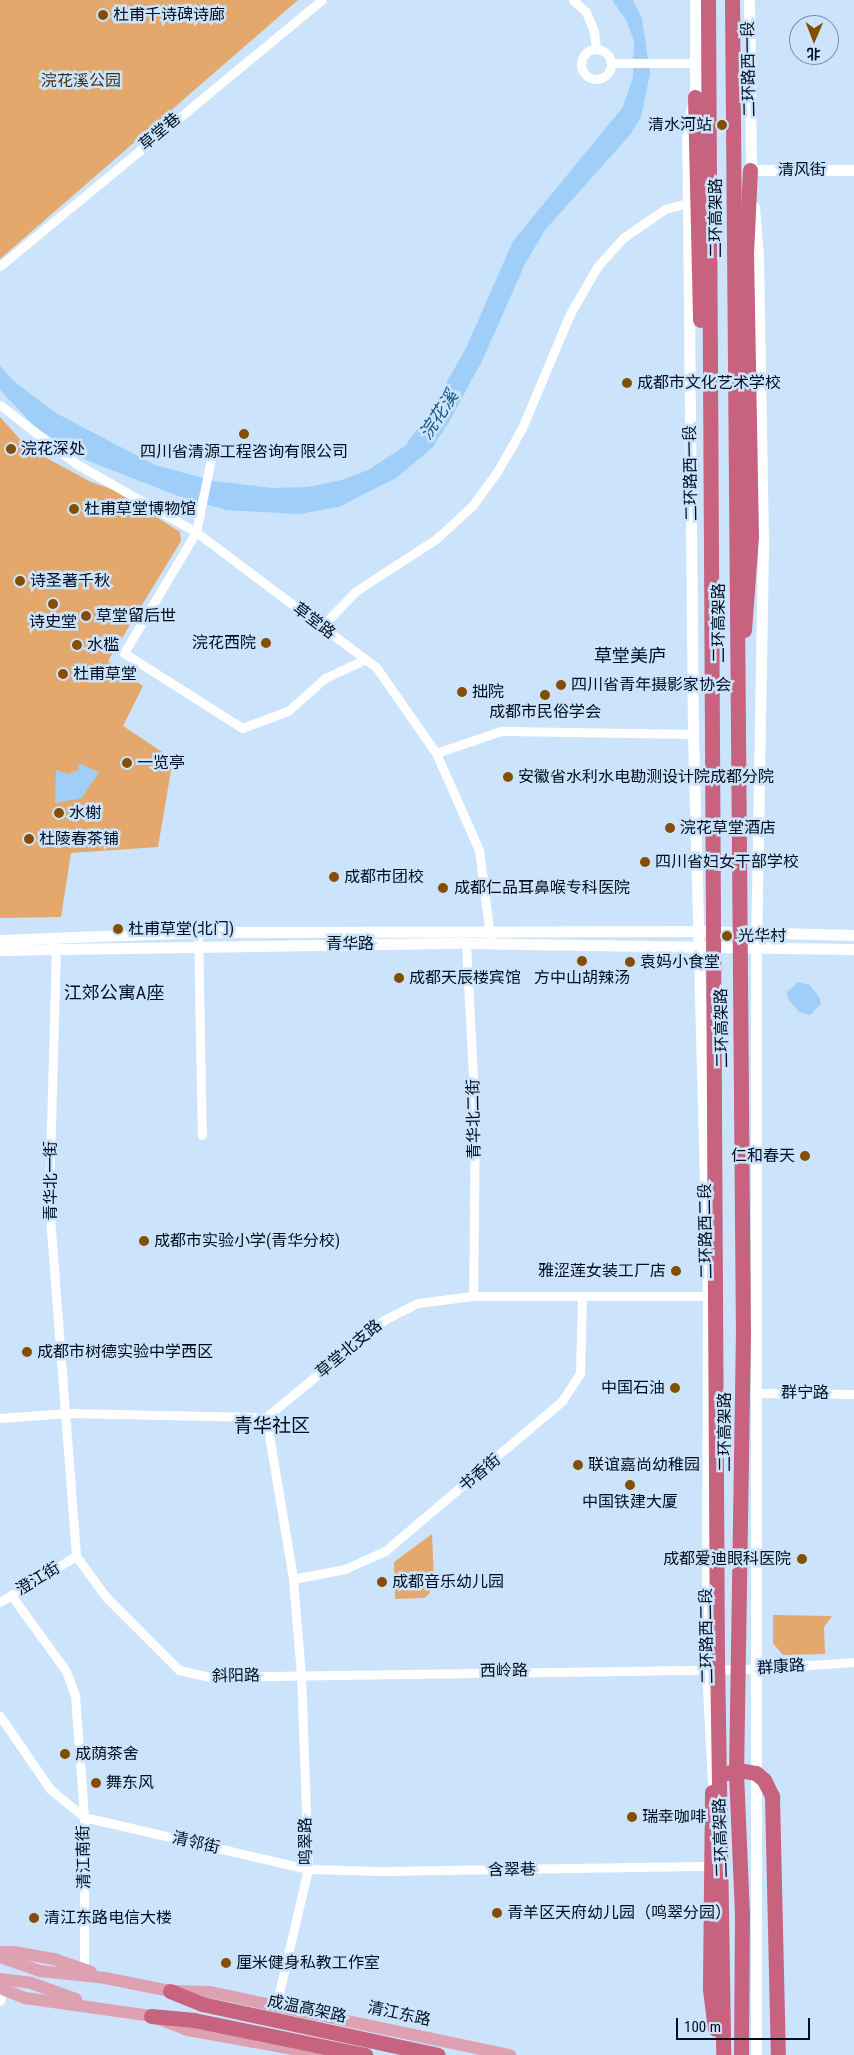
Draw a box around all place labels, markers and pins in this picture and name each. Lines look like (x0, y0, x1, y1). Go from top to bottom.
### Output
place label: 杜甫千诗碑诗廊 (113, 5, 225, 25)
marker: 杜甫千诗碑诗廊 (97, 9, 109, 21)
place label: 清水河站 (648, 115, 712, 135)
marker: 清水河站 (716, 119, 728, 131)
place label: 成都市文化艺术学校 (637, 373, 781, 393)
marker: 成都市文化艺术学校 (621, 377, 633, 389)
marker: 四川省清源工程咨询有限公司 (238, 428, 250, 440)
place label: 浣花深处 (21, 439, 85, 459)
place label: 四川省清源工程咨询有限公司 (140, 442, 348, 462)
marker: 浣花深处 (5, 443, 17, 455)
place label: 杜甫草堂博物馆 (84, 499, 196, 519)
marker: 杜甫草堂博物馆 (68, 503, 80, 515)
place label: 诗圣著千秋 (30, 571, 110, 591)
marker: 诗圣著千秋 (14, 575, 26, 587)
marker: 诗史堂 (47, 598, 59, 610)
place label: 草堂留后世 (96, 606, 176, 626)
marker: 草堂留后世 (80, 610, 92, 622)
place label: 诗史堂 (29, 612, 77, 632)
place label: 浣花西院 (192, 633, 256, 653)
place label: 水槛 (87, 635, 119, 655)
marker: 浣花西院 (260, 637, 272, 649)
marker: 水槛 (71, 639, 83, 651)
place label: 杜甫草堂 (73, 664, 137, 684)
marker: 杜甫草堂 (57, 668, 69, 680)
place label: 四川省青年摄影家协会 (571, 675, 731, 695)
marker: 四川省青年摄影家协会 (555, 679, 567, 691)
place label: 拙院 (472, 682, 504, 702)
marker: 拙院 (456, 686, 468, 698)
marker: 成都市民俗学会 (539, 689, 551, 701)
place label: 成都市民俗学会 (489, 702, 601, 722)
place label: 一览亭 (137, 753, 185, 773)
marker: 一览亭 (121, 757, 133, 769)
place label: 安徽省水利水电勘测设计院成都分院 (518, 767, 774, 787)
marker: 安徽省水利水电勘测设计院成都分院 (502, 771, 514, 783)
place label: 水榭 (69, 803, 101, 823)
marker: 水榭 (53, 807, 65, 819)
place label: 浣花草堂酒店 (680, 818, 776, 838)
marker: 浣花草堂酒店 (664, 822, 676, 834)
place label: 杜陵春茶铺 (39, 829, 119, 849)
marker: 杜陵春茶铺 (23, 833, 35, 845)
place label: 四川省妇女干部学校 (655, 852, 799, 872)
marker: 四川省妇女干部学校 (639, 856, 651, 868)
place label: 成都市团校 (344, 867, 424, 887)
marker: 成都市团校 (328, 871, 340, 883)
place label: 成都仁品耳鼻喉专科医院 (454, 878, 630, 898)
marker: 成都仁品耳鼻喉专科医院 (436, 881, 450, 895)
place label: 杜甫草堂(北门) (128, 919, 234, 939)
marker: 杜甫草堂(北门) (112, 923, 124, 935)
place label: 光华村 (738, 926, 786, 946)
marker: 光华村 (720, 929, 734, 943)
place label: 袁妈小食堂 (640, 952, 720, 972)
marker: 方中山胡辣汤 (576, 955, 588, 967)
marker: 袁妈小食堂 (624, 956, 636, 968)
place label: 成都天辰楼宾馆 (409, 968, 521, 988)
place label: 方中山胡辣汤 (534, 968, 630, 988)
marker: 成都天辰楼宾馆 (393, 972, 405, 984)
place label: 仁和春天 (731, 1146, 795, 1166)
marker: 仁和春天 (799, 1150, 811, 1162)
place label: 成都市实验小学(青华分校) (154, 1231, 340, 1251)
marker: 成都市实验小学(青华分校) (138, 1235, 150, 1247)
place label: 雅涩莲女装工厂店 (538, 1261, 666, 1281)
marker: 雅涩莲女装工厂店 (670, 1265, 682, 1277)
place label: 成都市树德实验中学西区 (37, 1342, 213, 1362)
marker: 成都市树德实验中学西区 (21, 1346, 33, 1358)
place label: 中国石油 (601, 1378, 665, 1398)
marker: 中国石油 (669, 1382, 681, 1394)
place label: 联谊嘉尚幼稚园 (588, 1455, 700, 1475)
marker: 联谊嘉尚幼稚园 (572, 1459, 584, 1471)
marker: 中国铁建大厦 (624, 1479, 636, 1491)
place label: 中国铁建大厦 (582, 1492, 678, 1512)
place label: 成都爱迪眼科医院 (663, 1549, 791, 1569)
marker: 成都爱迪眼科医院 (795, 1552, 809, 1566)
place label: 成都音乐幼儿园 (392, 1572, 504, 1592)
marker: 成都音乐幼儿园 (376, 1576, 388, 1588)
place label: 成荫茶舍 (75, 1744, 139, 1764)
marker: 成荫茶舍 (59, 1748, 71, 1760)
place label: 舞东风 (106, 1773, 154, 1793)
marker: 舞东风 (90, 1777, 102, 1789)
place label: 瑞幸咖啡 (642, 1807, 706, 1827)
marker: 瑞幸咖啡 (626, 1811, 638, 1823)
place label: 青羊区天府幼儿园（鸣翠分园） (507, 1903, 731, 1923)
marker: 青羊区天府幼儿园（鸣翠分园） (491, 1907, 503, 1919)
place label: 清江东路电信大楼 (44, 1908, 172, 1928)
marker: 清江东路电信大楼 (28, 1912, 40, 1924)
place label: 厘米健身私教工作室 (236, 1953, 380, 1973)
marker: 厘米健身私教工作室 (220, 1957, 232, 1969)

